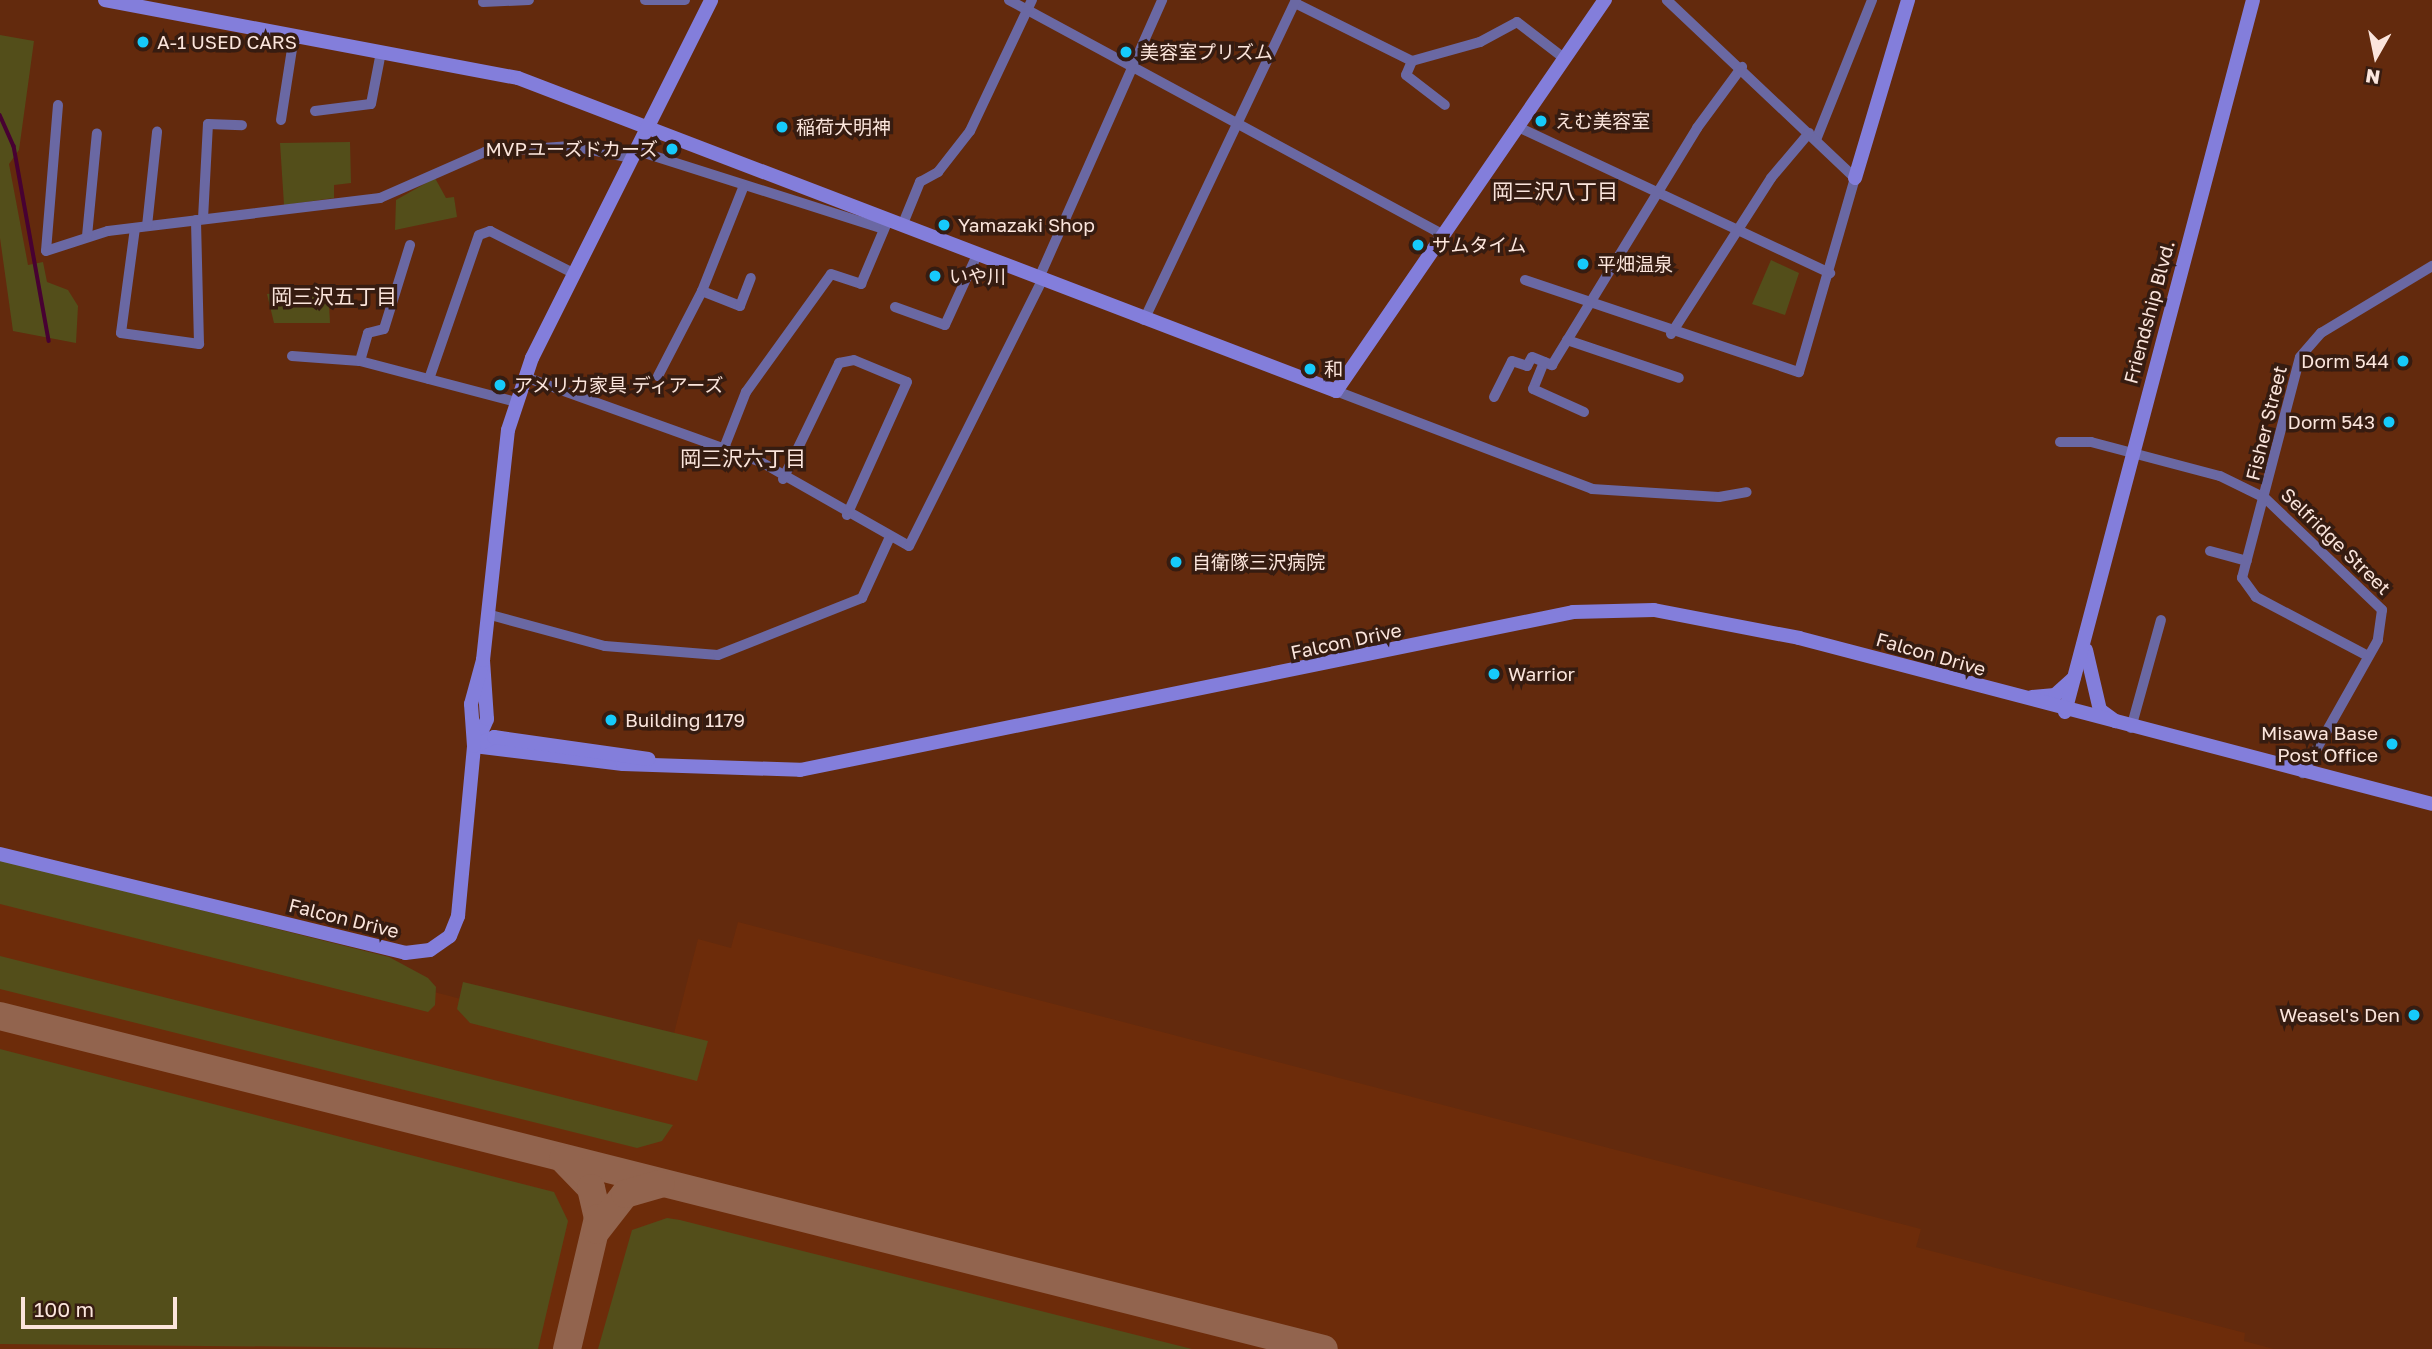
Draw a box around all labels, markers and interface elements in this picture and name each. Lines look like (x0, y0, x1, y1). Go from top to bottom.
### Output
north arrow (2341, 21, 2411, 91)
place label: A-1 USED CARS (157, 31, 297, 53)
marker: A-1 USED CARS (135, 34, 151, 50)
place label: 美容室プリズム (1140, 41, 1273, 63)
marker: 美容室プリズム (1118, 44, 1134, 60)
text: N (2364, 65, 2382, 90)
place label: えむ美容室 (1555, 110, 1650, 132)
marker: えむ美容室 (1533, 113, 1549, 129)
place label: 稲荷大明神 (796, 116, 891, 138)
marker: 稲荷大明神 (774, 119, 790, 135)
place label: MVPユーズドカーズ (483, 138, 658, 160)
marker: MVPユーズドカーズ (664, 141, 680, 157)
district label: 岡三沢八丁目 (1492, 178, 1618, 204)
place label: Yamazaki Shop (958, 214, 1095, 236)
marker: Yamazaki Shop (936, 217, 952, 233)
place label: サムタイム (1432, 234, 1527, 256)
marker: サムタイム (1410, 237, 1426, 253)
street label: Friendship Blvd. (2119, 238, 2179, 386)
place label: 平畑温泉 (1597, 253, 1673, 275)
marker: 平畑温泉 (1575, 256, 1591, 272)
place label: いや川 (949, 265, 1006, 287)
marker: いや川 (927, 268, 943, 284)
district label: 岡三沢五丁目 (271, 283, 397, 309)
place label: Dorm 544 (2301, 350, 2389, 372)
marker: Dorm 544 (2395, 353, 2411, 369)
place label: 和 (1324, 358, 1343, 380)
marker: 和 (1302, 361, 1318, 377)
street label: Fisher Street (2241, 363, 2291, 483)
place label: アメリカ家具 ディアーズ (514, 374, 727, 396)
marker: アメリカ家具 ディアーズ (492, 377, 508, 393)
place label: Dorm 543 (2288, 411, 2375, 433)
marker: Dorm 543 (2381, 414, 2397, 430)
district label: 岡三沢六丁目 (680, 445, 806, 471)
street label: Selfridge Street (2276, 483, 2396, 599)
place label: 自衛隊三沢病院 (1192, 551, 1325, 573)
marker: 自衛隊三沢病院 (1166, 552, 1186, 572)
street label: Falcon Drive (1288, 618, 1404, 664)
street label: Falcon Drive (1874, 627, 1988, 681)
place label: Warrior (1508, 663, 1575, 685)
marker: Warrior (1486, 666, 1502, 682)
place label: Building 1179 (625, 709, 745, 731)
marker: Building 1179 (603, 712, 619, 728)
place label: Misawa Base Post Office (2261, 722, 2378, 766)
marker: Misawa Base Post Office (2384, 736, 2400, 752)
street label: Falcon Drive (287, 893, 401, 943)
place label: Weasel's Den (2279, 1004, 2400, 1026)
marker: Weasel's Den (2406, 1007, 2422, 1023)
scale bar (24, 1282, 180, 1326)
text: 100 m (34, 1296, 94, 1322)

